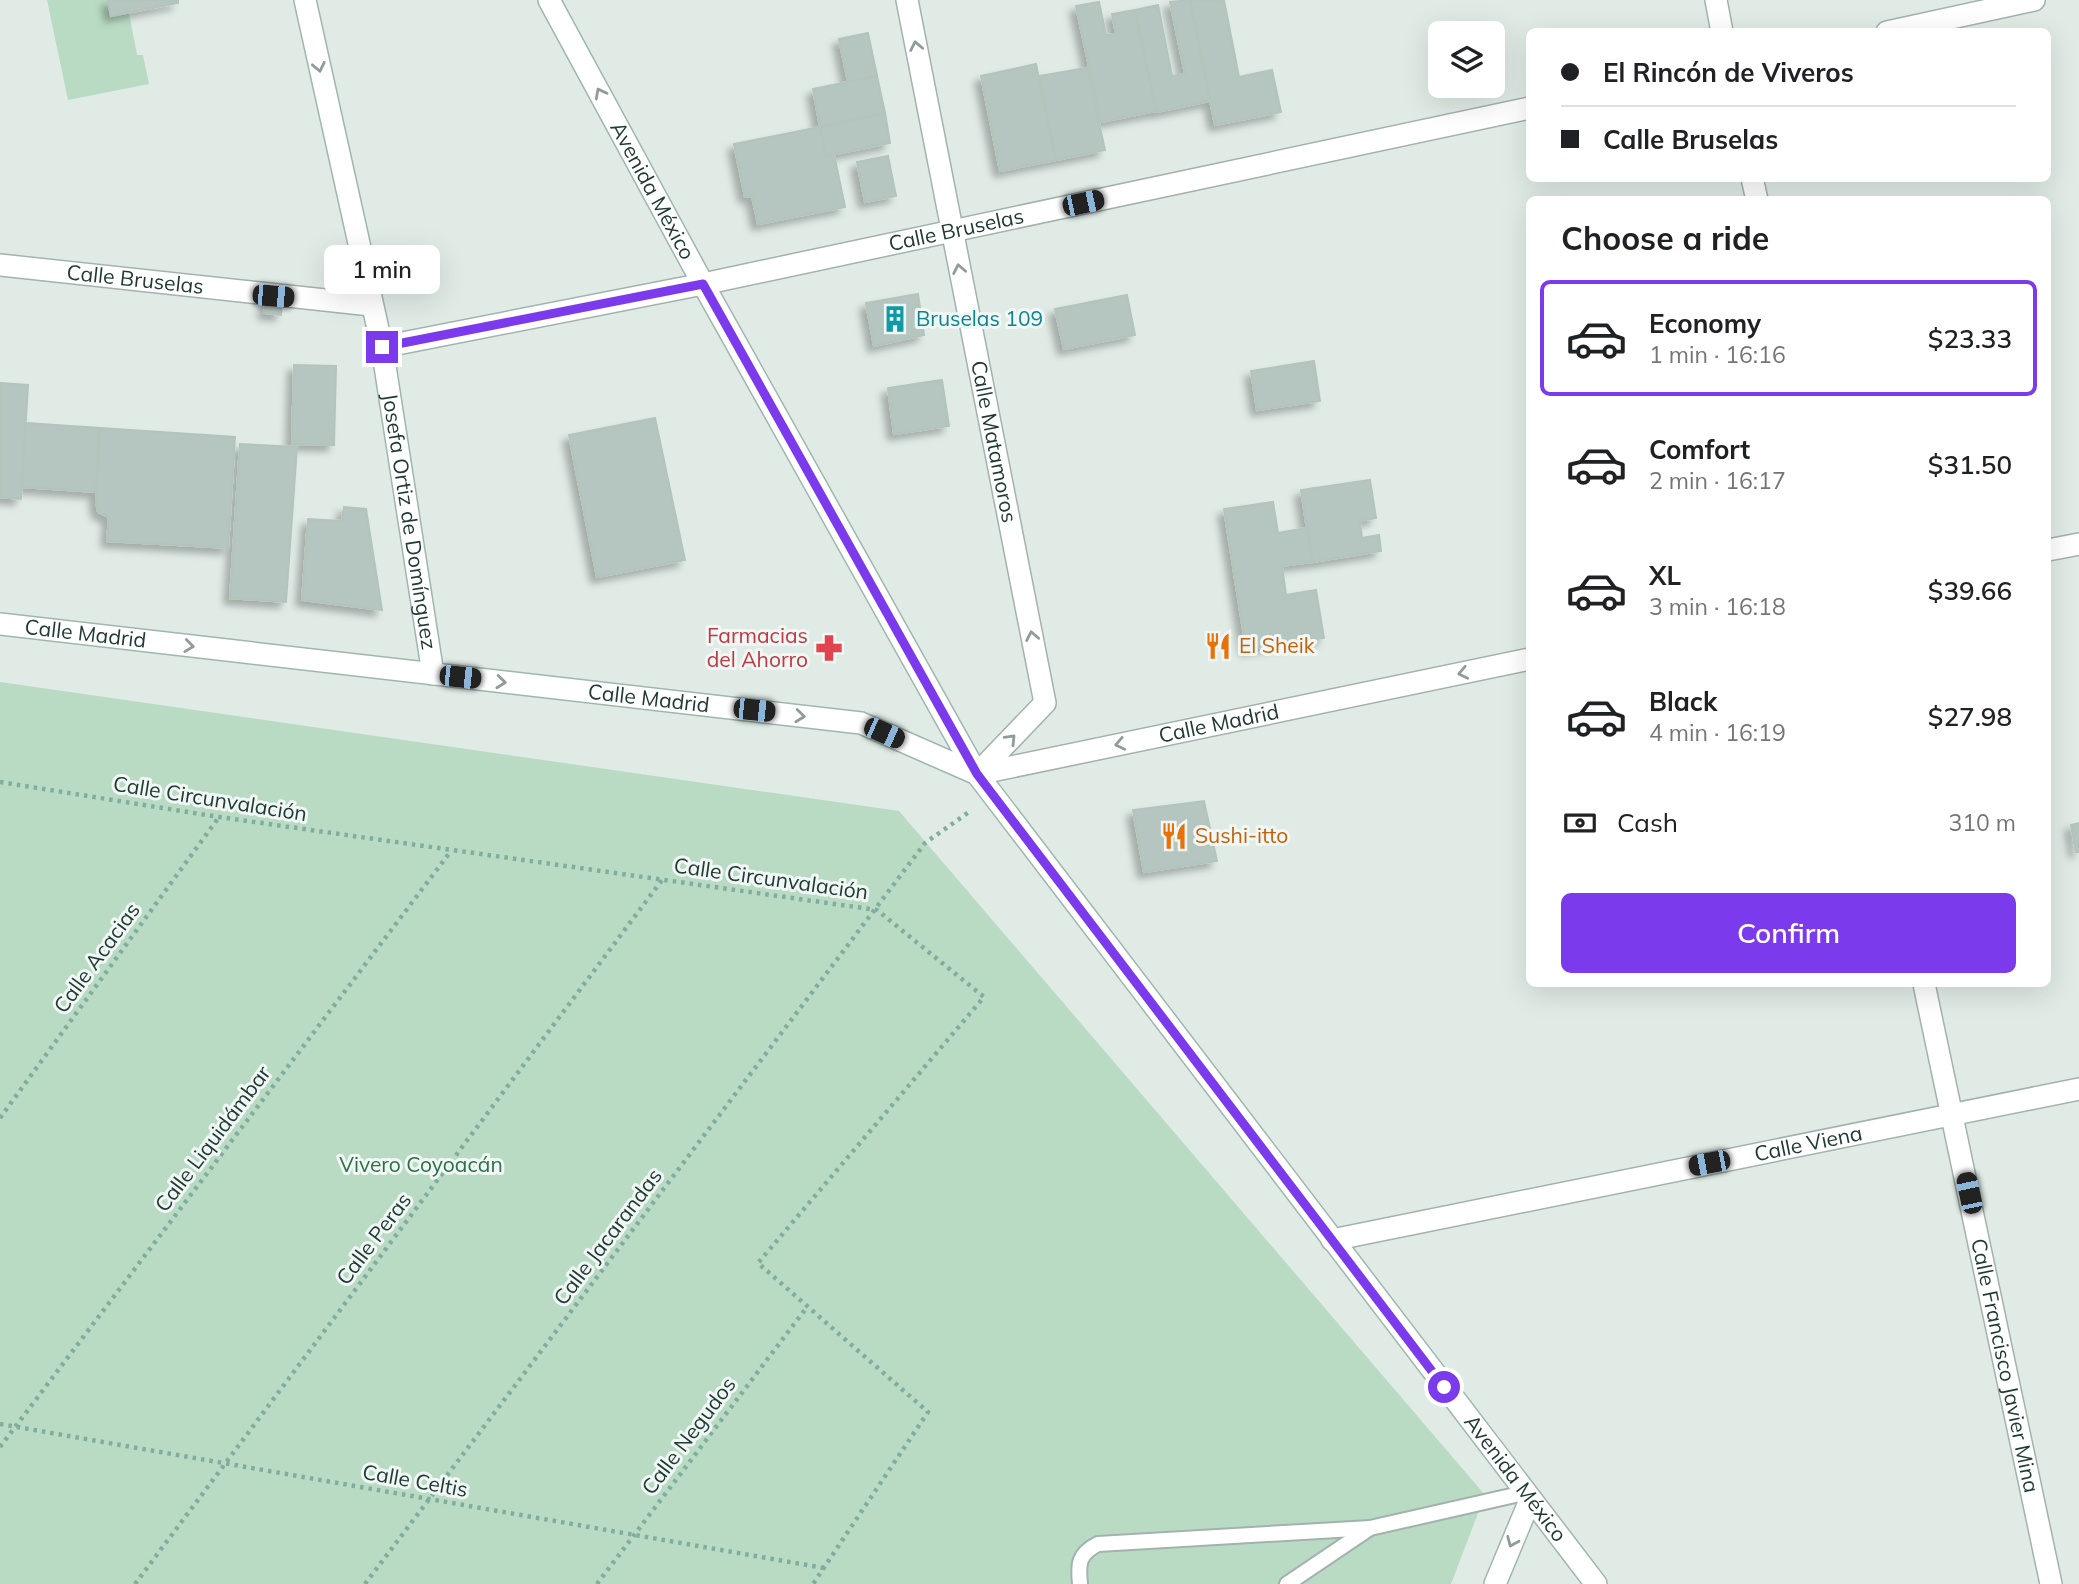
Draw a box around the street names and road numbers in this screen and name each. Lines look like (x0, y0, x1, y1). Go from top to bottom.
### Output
street label: Avenida México (605, 117, 701, 264)
street label: Calle Bruselas (886, 202, 1026, 256)
street label: Calle Bruselas (66, 258, 205, 299)
street label: Calle Matamoros (966, 358, 1023, 525)
street label: Josefa Ortiz de Domínguez (377, 391, 443, 651)
street label: Calle Madrid (23, 613, 148, 653)
street label: Calle Madrid (587, 678, 711, 717)
street label: Calle Madrid (1156, 698, 1281, 748)
street label: Calle Circunvalación (111, 770, 309, 826)
street label: Calle Circunvalación (672, 852, 870, 905)
street label: Calle Acacias (47, 897, 145, 1018)
street label: Calle Liquidámbar (149, 1060, 276, 1217)
street label: Calle Viena (1752, 1119, 1864, 1166)
street label: Calle Jacarandas (547, 1163, 667, 1310)
street label: Calle Peras (330, 1187, 416, 1290)
street label: Calle Francisco Javier Mina (1966, 1236, 2045, 1495)
street label: Calle Negudos (636, 1372, 741, 1499)
street label: Avenida México (1459, 1409, 1573, 1547)
street label: Calle Celtis (361, 1458, 470, 1502)

